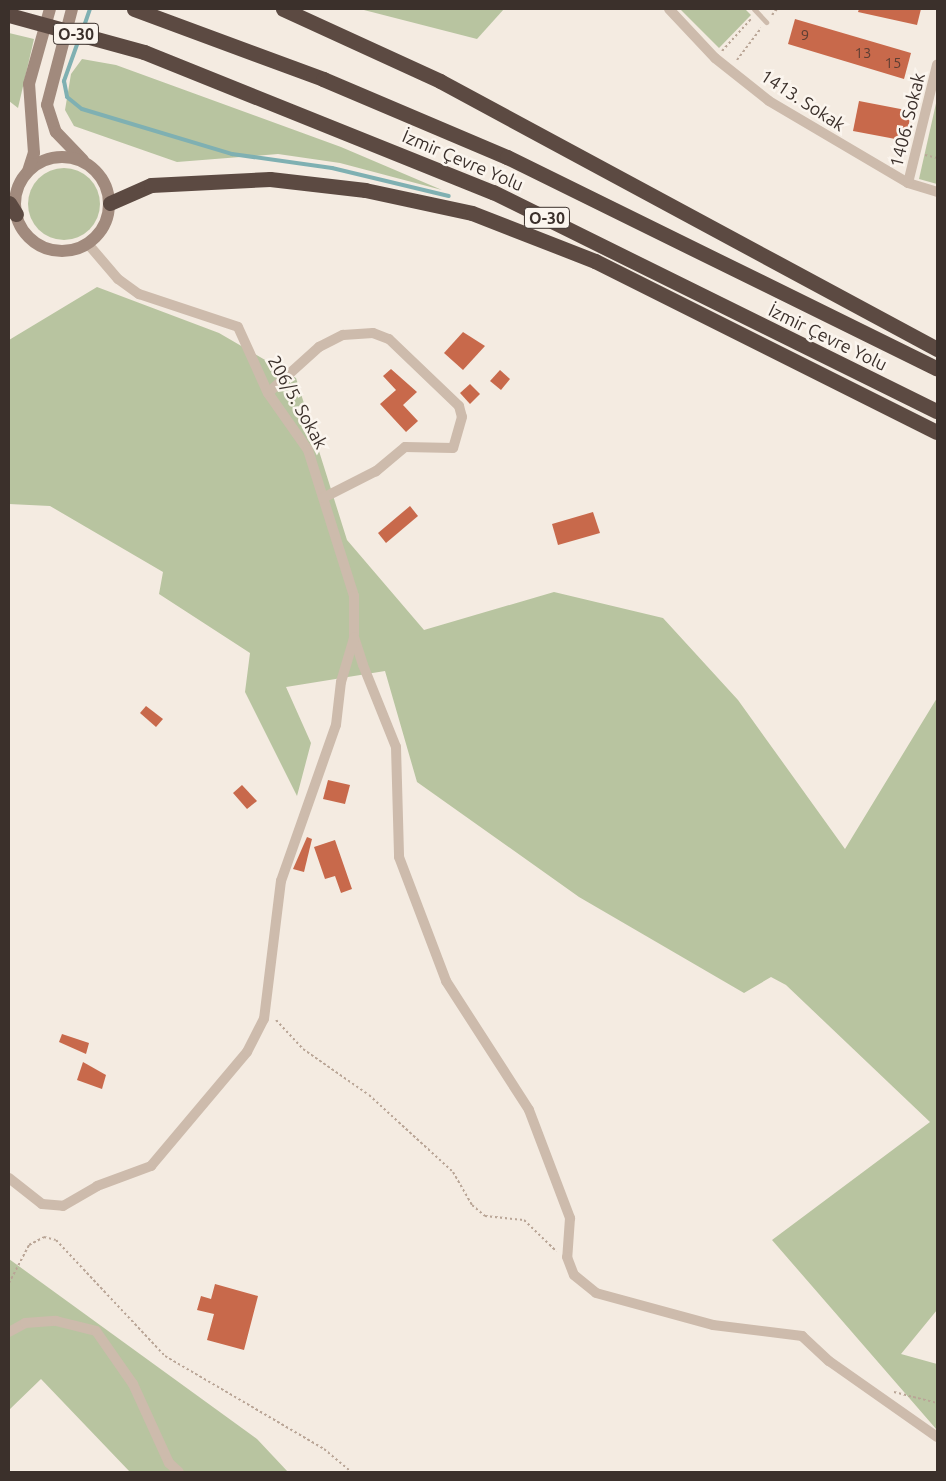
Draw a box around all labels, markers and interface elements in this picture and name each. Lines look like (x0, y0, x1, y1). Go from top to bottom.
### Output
road number: O-30 (52, 20, 100, 48)
house number: 9 (801, 26, 809, 44)
house number: 13 (855, 44, 871, 62)
house number: 15 (885, 54, 901, 72)
street label: 1413. Sokak (757, 65, 849, 135)
street label: 1406. Sokak (885, 71, 929, 169)
street label: İzmir Çevre Yolu (399, 125, 527, 195)
road number: O-30 (523, 204, 571, 232)
street label: İzmir Çevre Yolu (765, 299, 891, 375)
street label: 206/5. Sokak (264, 352, 332, 452)

